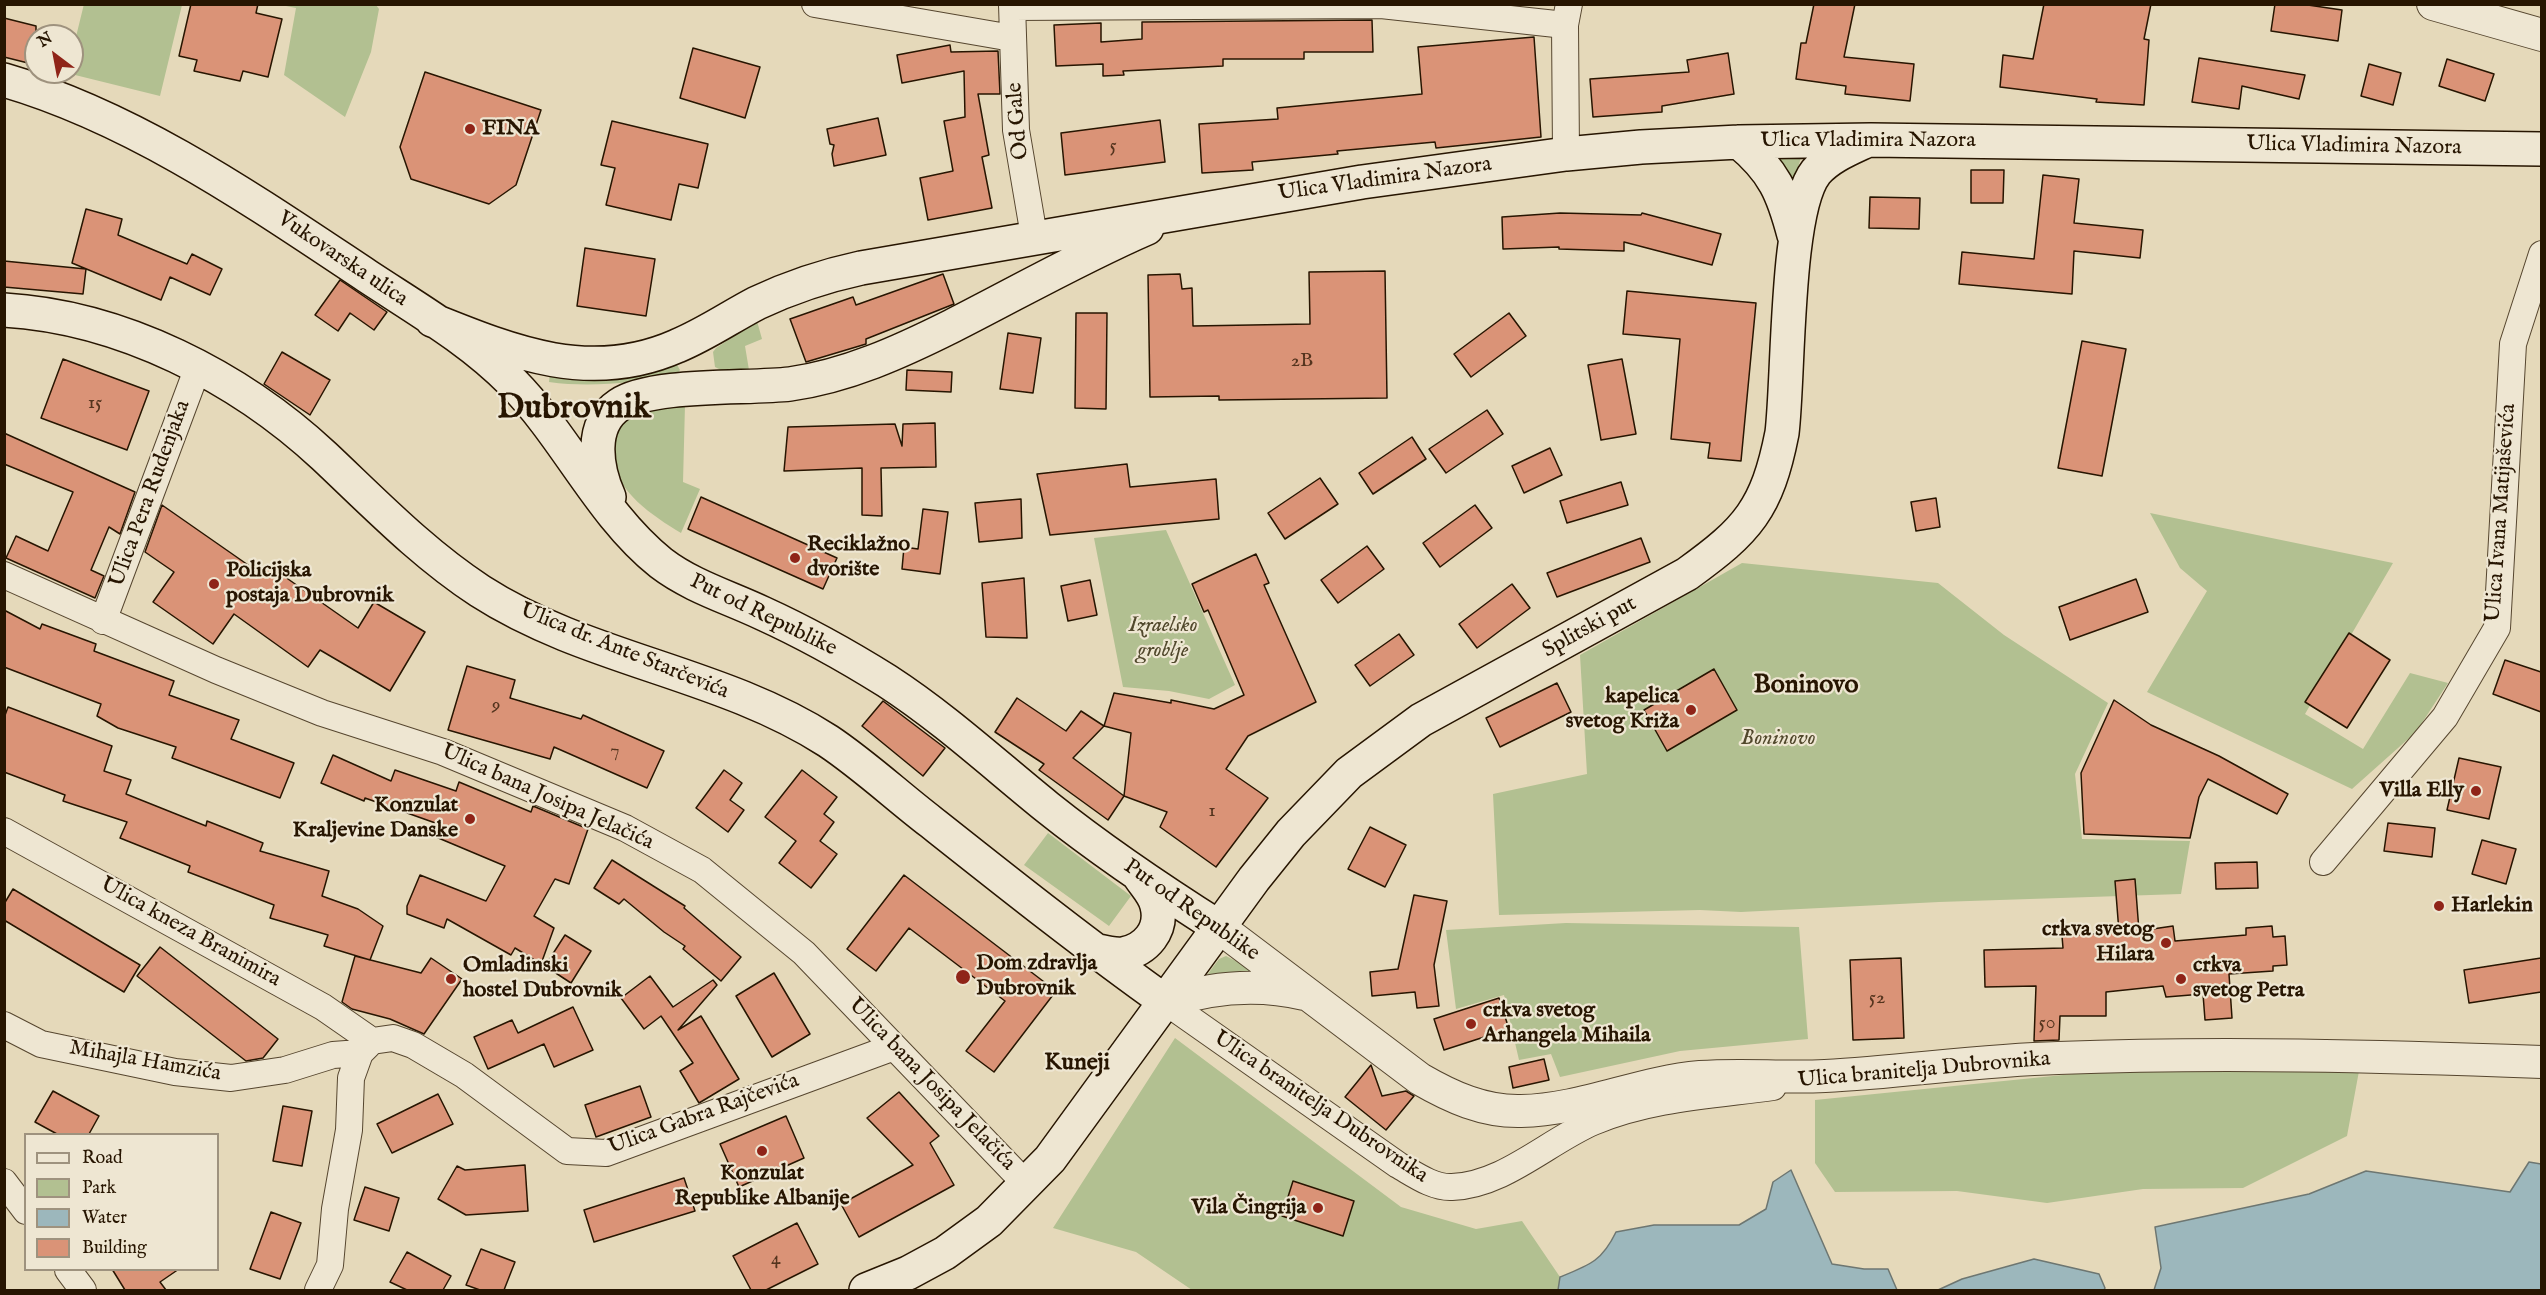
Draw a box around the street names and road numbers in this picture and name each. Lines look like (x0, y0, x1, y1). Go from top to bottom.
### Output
street label: Od Gale (1002, 81, 1036, 161)
street label: Ulica Vladimira Nazora (1760, 128, 1976, 154)
street label: Ulica Vladimira Nazora (2246, 132, 2462, 162)
street label: Ulica Vladimira Nazora (1277, 152, 1493, 208)
street label: Vukovarska ulica (272, 207, 412, 313)
street label: Ulica Pera Rudenjaka (105, 397, 197, 591)
street label: Ulica Ivana Matijaševića (2481, 403, 2523, 623)
street label: Put od Republike (685, 569, 841, 663)
street label: Splitski put (1538, 591, 1642, 665)
street label: Ulica dr. Ante Starčevića (516, 598, 732, 706)
street label: Ulica bana Josipa Jelačića (437, 739, 657, 857)
street label: Put od Republike (1118, 854, 1264, 968)
street label: Ulica kneza Branimira (95, 872, 285, 994)
street label: Ulica bana Josipa Jelačića (842, 993, 1020, 1177)
street label: Ulica branitelja Dubrovnika (1208, 1026, 1432, 1190)
street label: Mihajla Hamzića (67, 1036, 223, 1088)
street label: Ulica branitelja Dubrovnika (1797, 1047, 2051, 1095)
street label: Ulica Gabra Rajčevića (605, 1068, 803, 1162)

